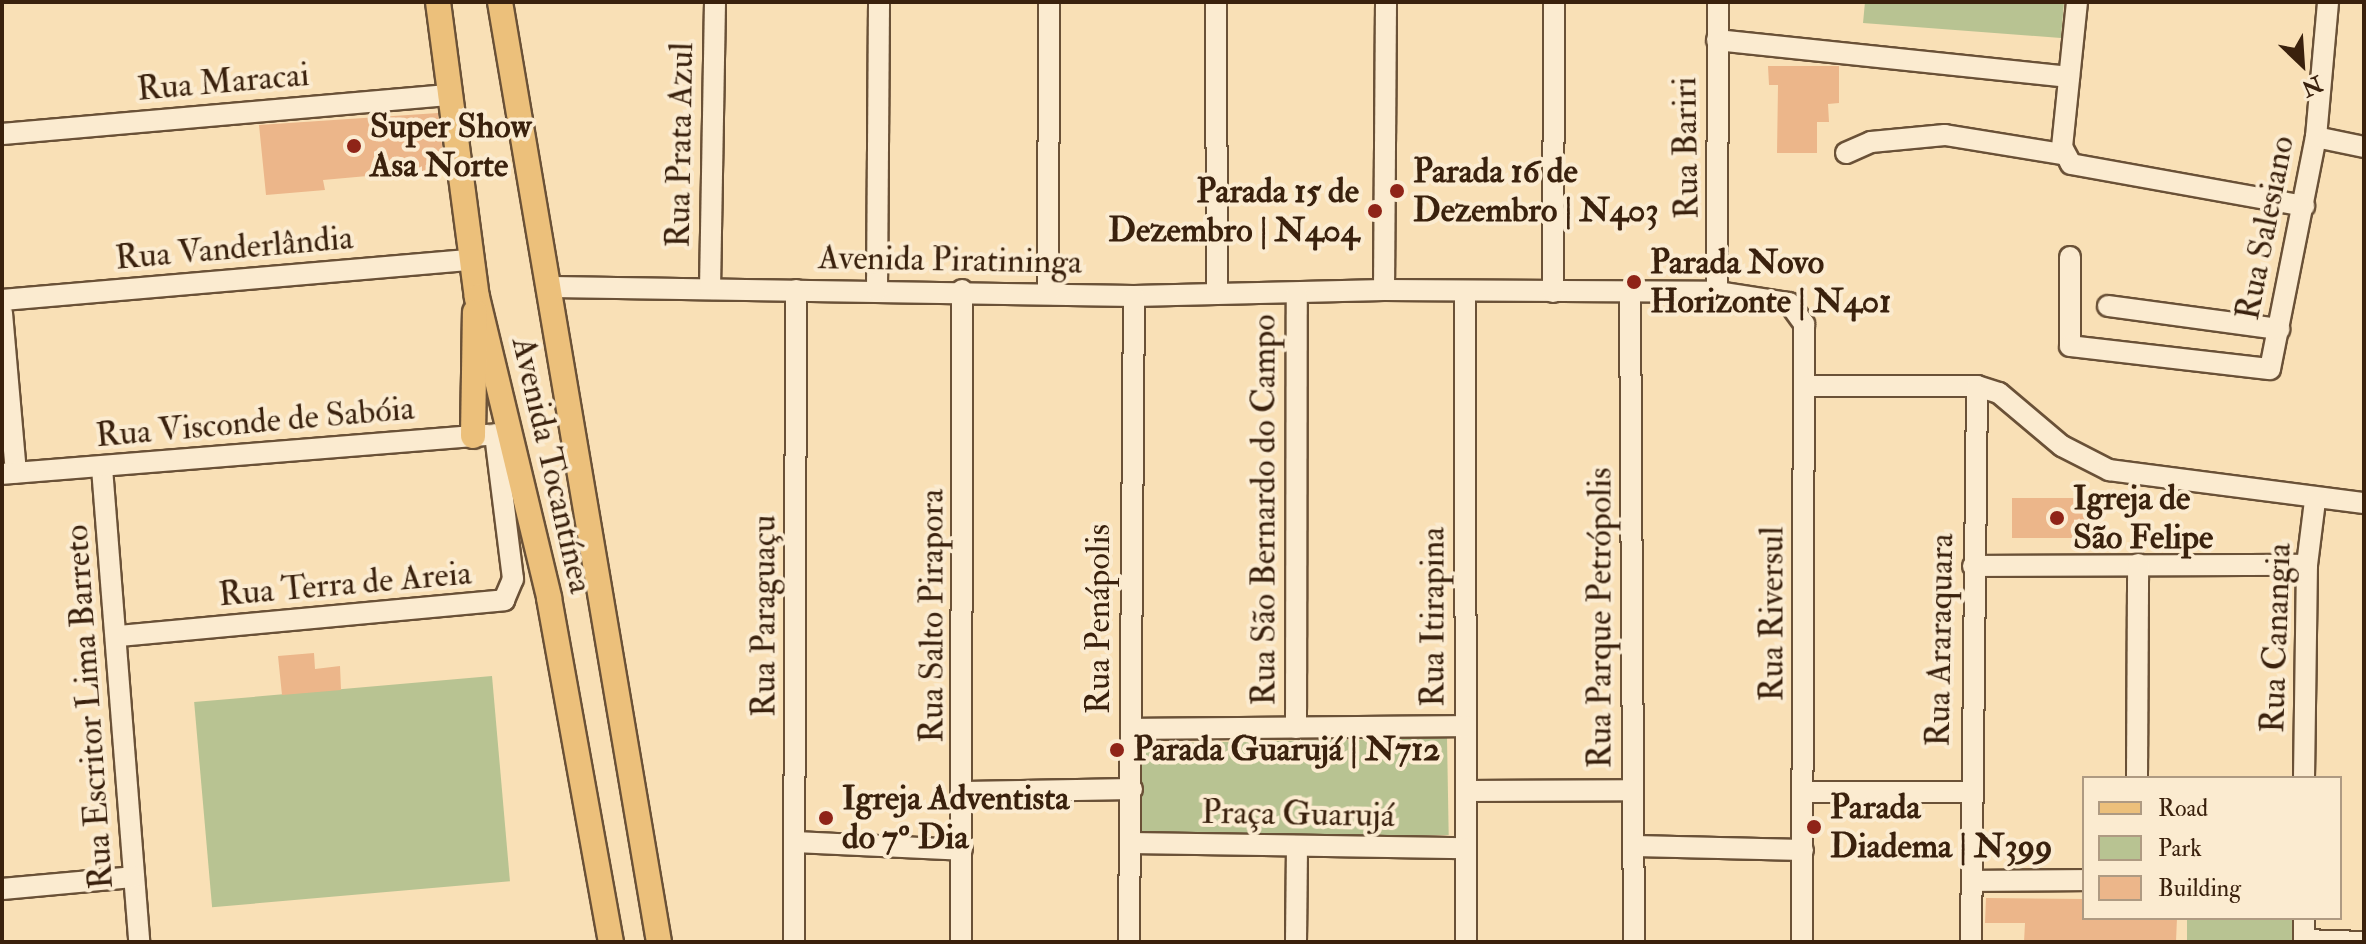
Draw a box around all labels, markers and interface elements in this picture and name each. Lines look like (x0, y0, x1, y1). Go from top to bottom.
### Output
north arrow (2262, 24, 2342, 104)
street label: Rua Prata Azul (658, 42, 702, 248)
street label: Rua Maracai (135, 54, 311, 110)
text: N (2297, 69, 2327, 103)
street label: Rua Bariri (1664, 76, 1708, 220)
place label: Super Show Asa Norte (370, 106, 531, 186)
street label: Rua Salesiano (2227, 132, 2303, 324)
marker: Super Show Asa Norte (345, 137, 363, 155)
place label: Parada 16 de Dezembro | N403 (1413, 151, 1659, 230)
place label: Parada 15 de Dezembro | N404 (1108, 171, 1359, 250)
marker: Parada 16 de Dezembro | N403 (1388, 182, 1406, 200)
marker: Parada 15 de Dezembro | N404 (1366, 202, 1384, 220)
street label: Rua Vanderlândia (113, 217, 355, 279)
street label: Avenida Piratininga (818, 237, 1082, 283)
place label: Parada Novo Horizonte | N401 (1650, 242, 1891, 322)
marker: Parada Novo Horizonte | N401 (1625, 273, 1643, 291)
street label: Rua São Bernardo do Campo (1244, 314, 1284, 706)
street label: Avenida Tocantínea (503, 333, 601, 597)
street label: Rua Visconde de Sabóia (94, 388, 416, 456)
street label: Rua Parque Petrópolis (1580, 467, 1620, 769)
place label: Igreja de São Felipe (2073, 478, 2213, 558)
street label: Rua Salto Pirapora (912, 489, 952, 743)
marker: Igreja de São Felipe (2048, 509, 2066, 527)
street label: Rua Paraguaçu (744, 515, 784, 717)
street label: Rua Escritor Lima Barreto (56, 523, 122, 891)
street label: Rua Penápolis (1079, 524, 1119, 714)
street label: Rua Riversul (1752, 526, 1792, 702)
street label: Rua Itirapina (1413, 527, 1453, 707)
street label: Rua Araraquara (1918, 533, 1962, 747)
street label: Rua Canangia (2252, 542, 2300, 734)
street label: Rua Terra de Areia (217, 553, 473, 615)
place label: Parada Guarujá | N712 (1133, 730, 1440, 770)
marker: Parada Guarujá | N712 (1108, 741, 1126, 759)
legend (2082, 776, 2342, 920)
place label: Igreja Adventista do 7º Dia (842, 778, 1069, 858)
place label: Parada Diadema | N399 (1830, 787, 2052, 866)
street label: Praça Guarujá (1201, 792, 1395, 836)
text: Road (2158, 793, 2208, 824)
marker: Igreja Adventista do 7º Dia (817, 809, 835, 827)
marker: Parada Diadema | N399 (1805, 818, 1823, 836)
text: Park (2158, 833, 2202, 864)
text: Building (2158, 873, 2241, 904)

